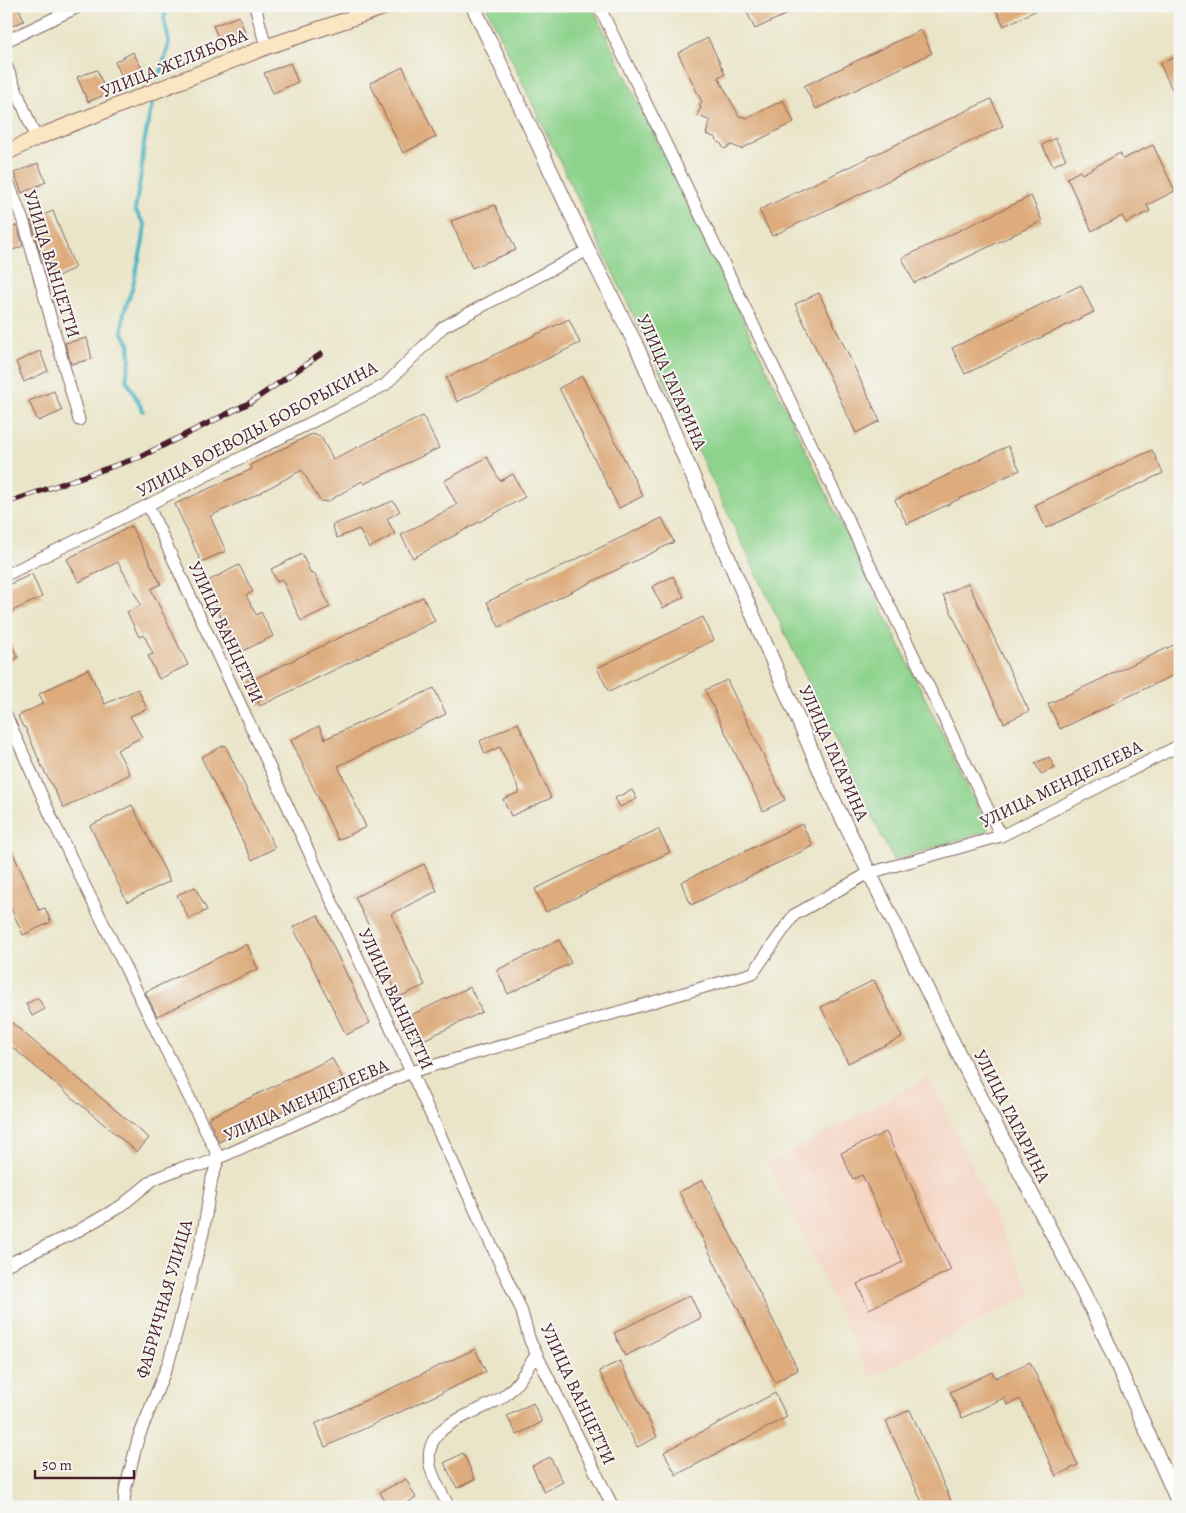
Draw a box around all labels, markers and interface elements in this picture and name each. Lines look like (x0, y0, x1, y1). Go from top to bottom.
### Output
street label: УЛИЦА ЖЕЛЯБОВА (97, 22, 251, 103)
street label: УЛИЦА ВАНЦЕТТИ (18, 187, 86, 341)
street label: УЛИЦА ГАГАРИНА (631, 310, 713, 454)
street label: УЛИЦА ВОЕВОДЫ БОБОРЫКИНА (133, 355, 382, 503)
street label: УЛИЦА ВАНЦЕТТИ (183, 557, 269, 707)
street label: УЛИЦА ГАГАРИНА (793, 681, 875, 825)
street label: УЛИЦА МЕНДЕЛЕЕВА (976, 734, 1147, 834)
street label: УЛИЦА ВАНЦЕТТИ (353, 924, 439, 1074)
street label: УЛИЦА ГАГАРИНА (968, 1046, 1056, 1187)
street label: УЛИЦА МЕНДЕЛЕЕВА (220, 1053, 392, 1147)
street label: ФАБРИЧНАЯ УЛИЦА (130, 1216, 198, 1381)
street label: УЛИЦА ВАНЦЕТТИ (535, 1319, 621, 1469)
scale bar (35, 1448, 134, 1480)
text: 50 m (42, 1455, 72, 1475)

